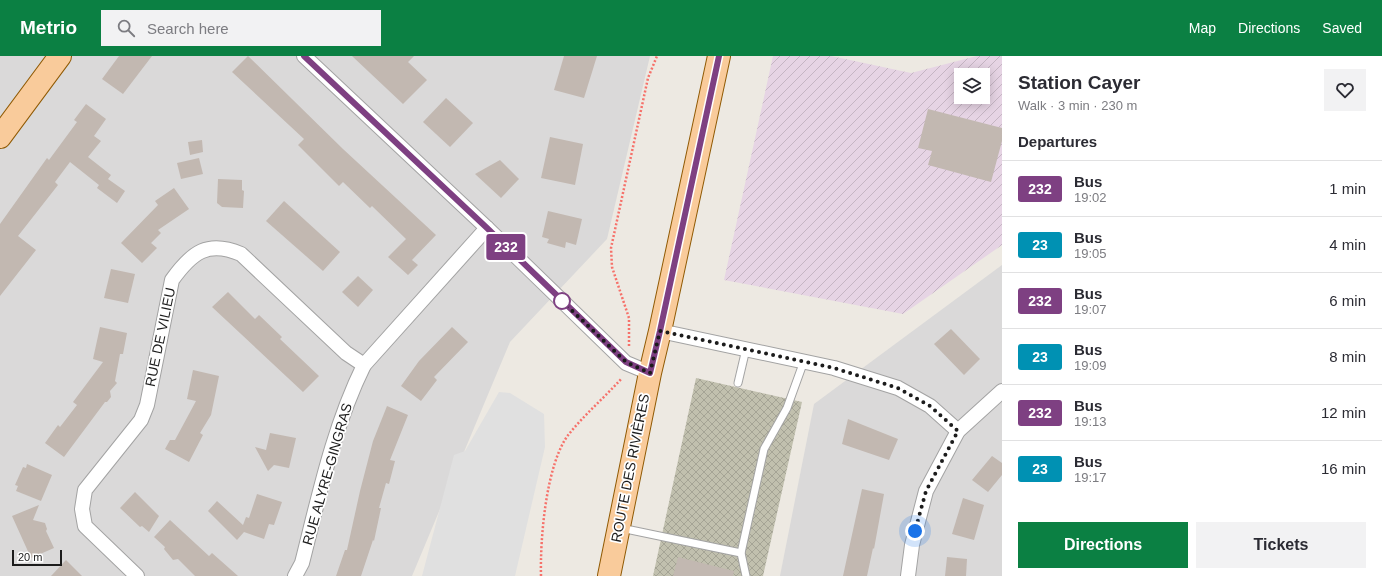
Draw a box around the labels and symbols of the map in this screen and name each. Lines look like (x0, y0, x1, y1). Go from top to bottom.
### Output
line badge: 232 (483, 234, 529, 260)
street label: RUE DE VILIEU (142, 286, 178, 388)
unlabelled marker (553, 292, 571, 310)
street label: ROUTE DES RIVIÈRES (608, 392, 652, 544)
street label: RUE ALYRE-GINGRAS (299, 401, 355, 547)
your location (905, 521, 925, 541)
scale bar (12, 548, 62, 567)

